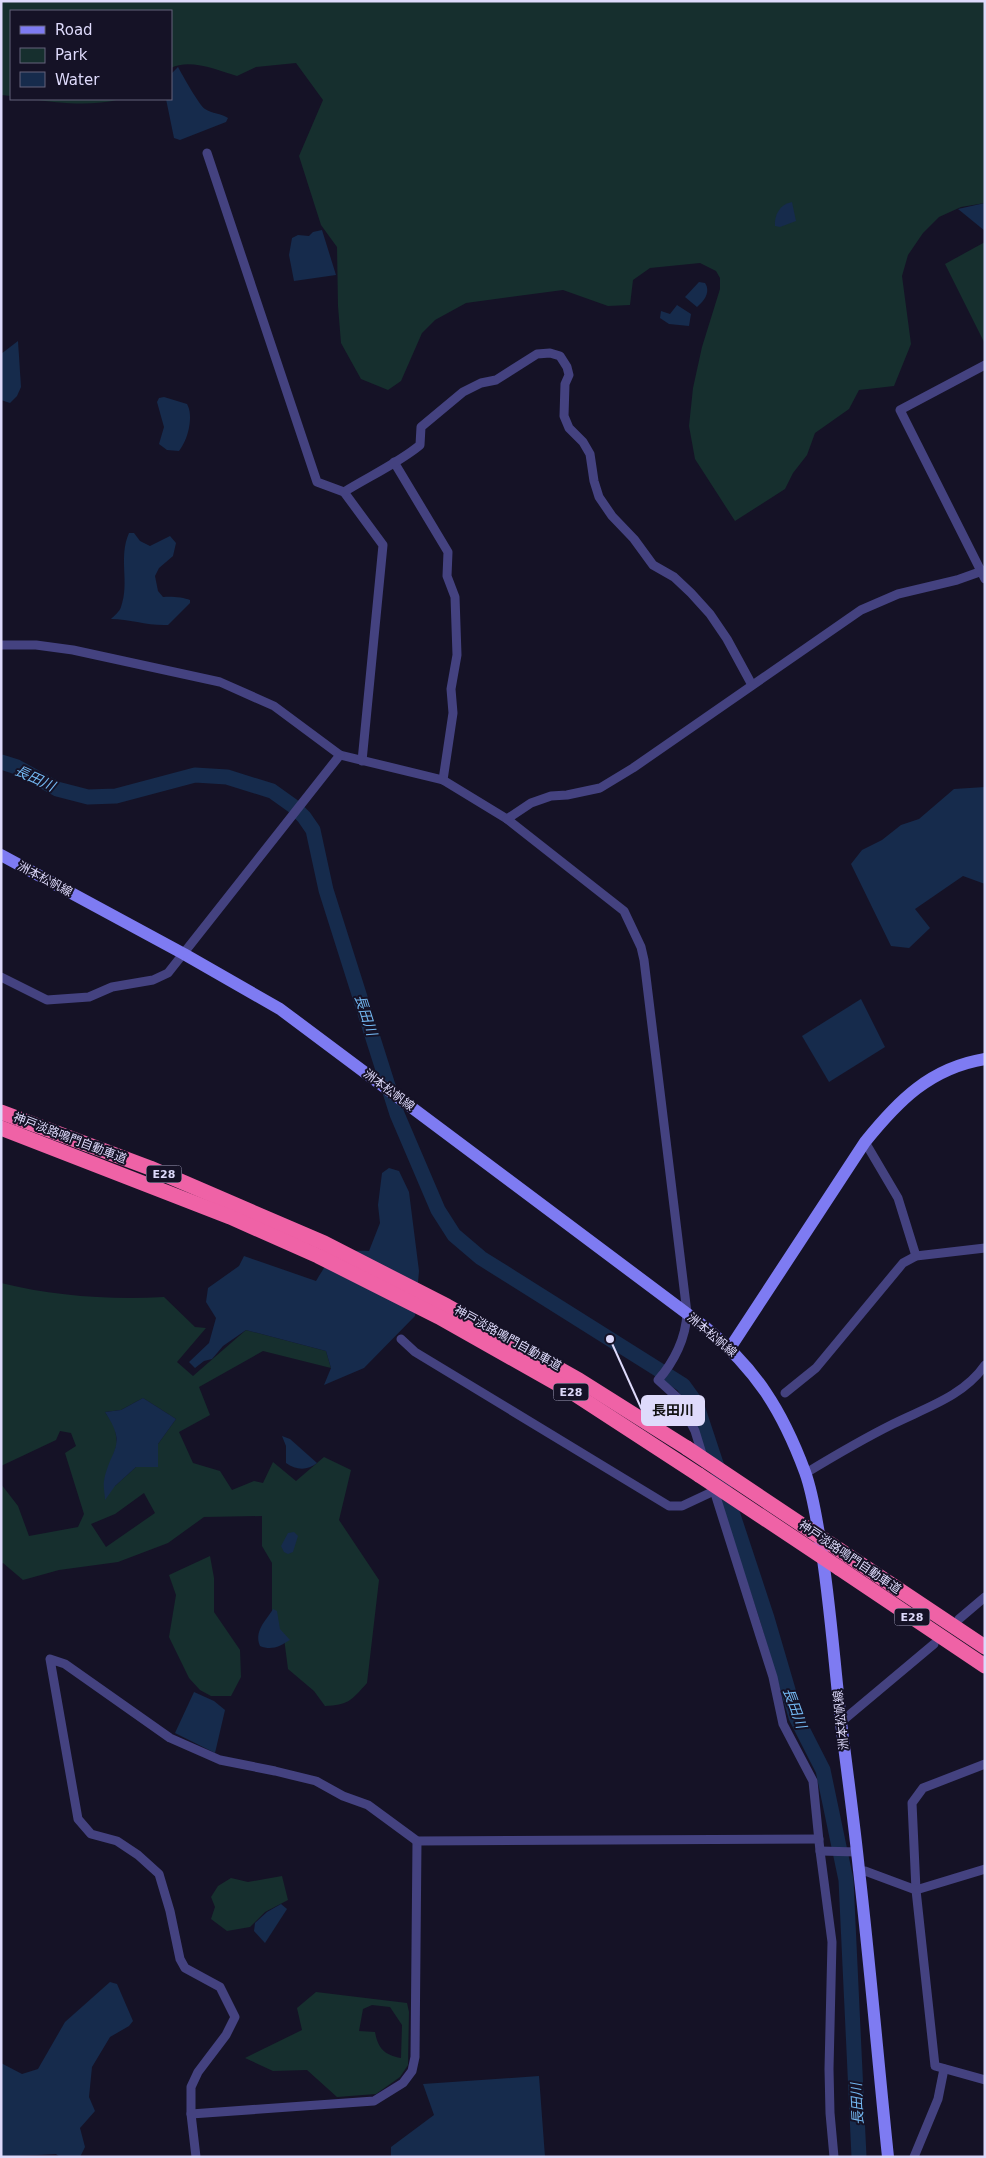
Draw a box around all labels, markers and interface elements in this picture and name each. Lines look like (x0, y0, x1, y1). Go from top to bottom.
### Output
legend (10, 10, 172, 100)
text: Road (55, 21, 93, 39)
text: Park (55, 46, 88, 64)
text: Water (55, 71, 100, 89)
water label: 長田川 (13, 762, 59, 795)
street label: 洲本松帆線 (15, 859, 75, 899)
water label: 長田川 (352, 993, 381, 1039)
street label: 洲本松帆線 (361, 1066, 417, 1114)
street label: 神戸淡路鳴門自動車道 (11, 1110, 129, 1166)
road number: E28 (146, 1166, 182, 1182)
street label: 神戸淡路鳴門自動車道 (452, 1303, 564, 1373)
street label: 洲本松帆線 (685, 1310, 739, 1360)
road number: E28 (554, 1384, 588, 1400)
callout: 長田川 (642, 1396, 704, 1425)
text: 長田川 (652, 1402, 694, 1418)
street label: 神戸淡路鳴門自動車道 (796, 1518, 904, 1596)
road number: E28 (894, 1608, 930, 1625)
water label: 長田川 (780, 1686, 810, 1732)
street label: 洲本松帆線 (831, 1689, 851, 1751)
water label: 長田川 (848, 2081, 866, 2125)

